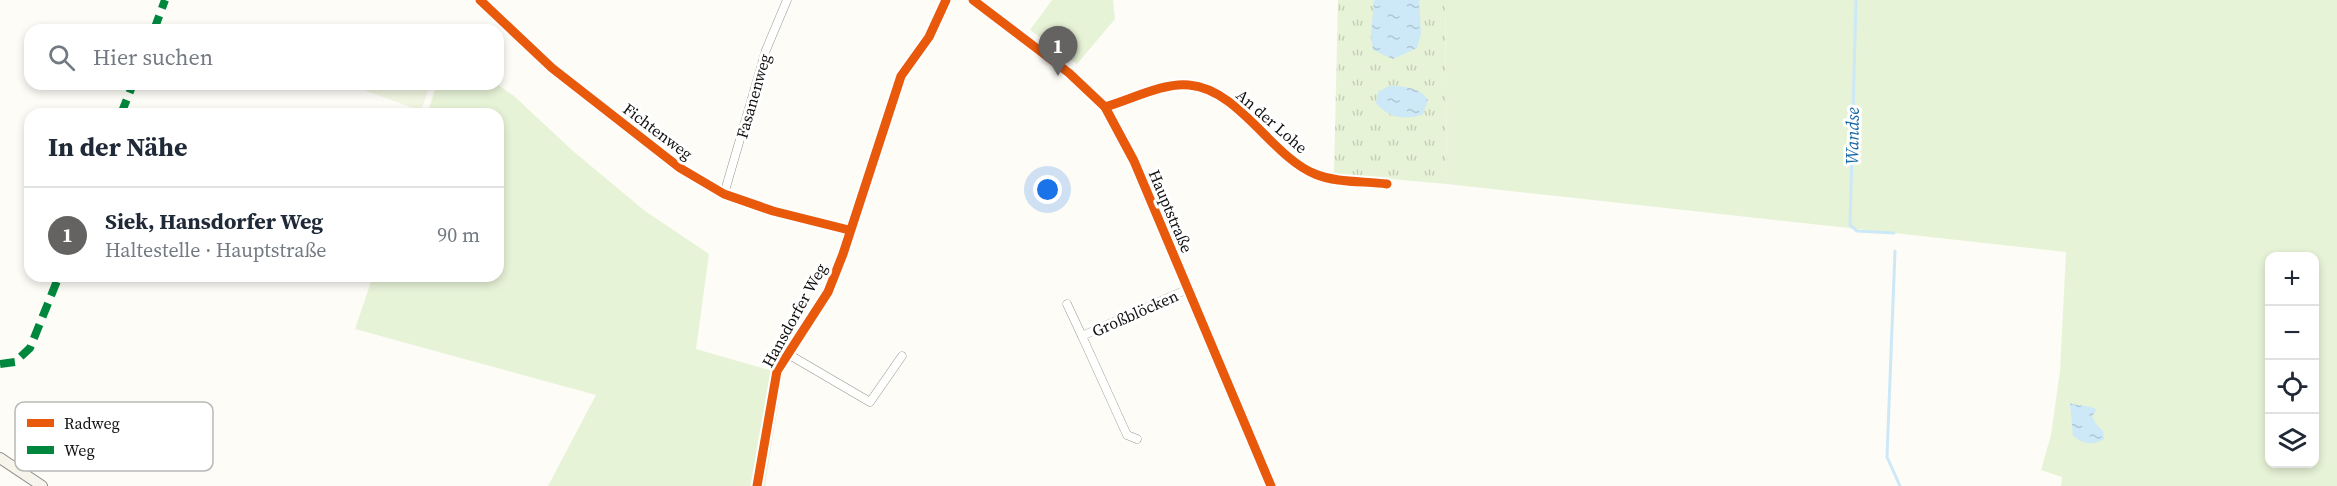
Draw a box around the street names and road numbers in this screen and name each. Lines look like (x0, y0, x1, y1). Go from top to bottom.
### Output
street label: Fasanenweg (730, 51, 776, 141)
street label: An der Lohe (1232, 84, 1312, 158)
street label: Fichtenweg (619, 98, 697, 164)
street label: Hauptstraße (1144, 166, 1198, 256)
street label: Hansdorfer Weg (756, 259, 832, 371)
street label: Großblöcken (1088, 284, 1182, 342)

